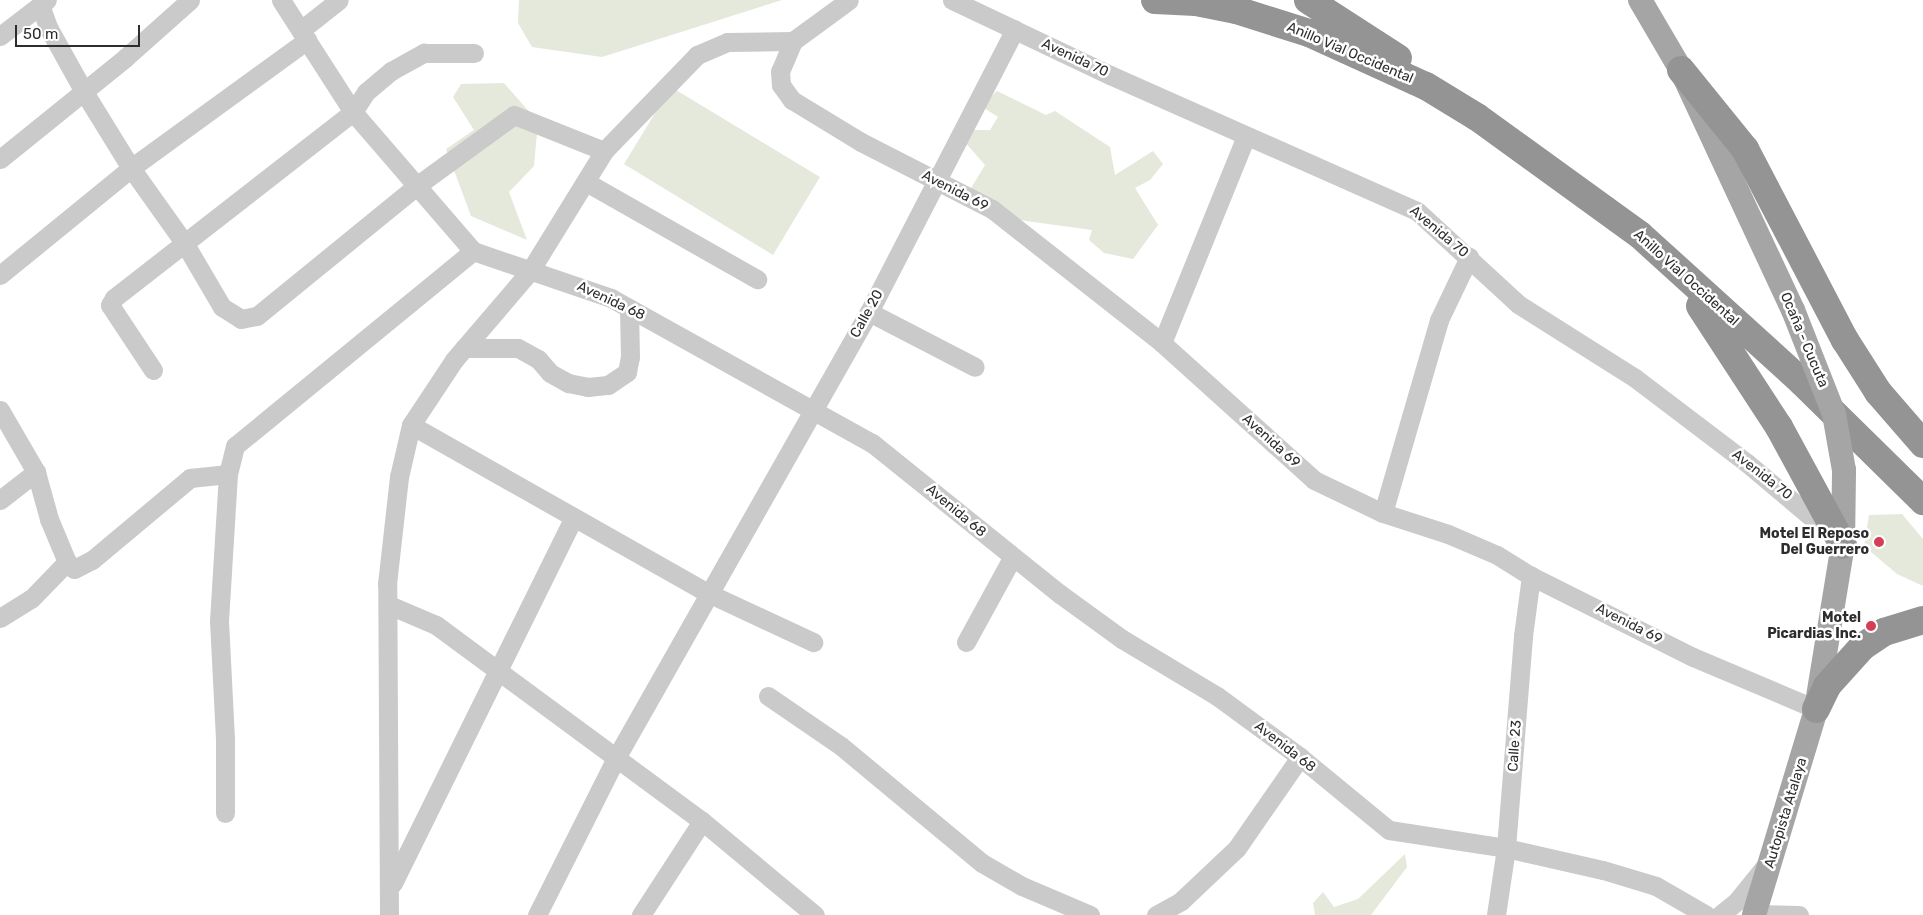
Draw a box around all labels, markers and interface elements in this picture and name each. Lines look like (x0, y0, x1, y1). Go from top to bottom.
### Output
scale bar (18, 15, 142, 47)
street label: Anillo Vial Occidental (1284, 19, 1416, 87)
text: 50 m (23, 25, 58, 43)
street label: Avenida 70 (1039, 35, 1111, 81)
street label: Avenida 69 (919, 167, 991, 215)
street label: Avenida 70 (1406, 203, 1472, 261)
street label: Anillo Vial Occidental (1630, 226, 1742, 330)
street label: Avenida 68 (574, 278, 648, 324)
street label: Calle 20 (847, 287, 887, 341)
street label: Ocaña - Cucuta (1776, 290, 1832, 390)
street label: Avenida 69 (1238, 411, 1304, 471)
street label: Avenida 70 (1729, 446, 1795, 504)
street label: Avenida 68 (923, 481, 989, 541)
place label: Motel El Reposo Del Guerrero (1760, 526, 1869, 558)
marker: Motel El Reposo Del Guerrero (1873, 536, 1885, 548)
street label: Avenida 69 (1593, 600, 1665, 648)
place label: Motel Picardias Inc. (1767, 610, 1861, 642)
marker: Motel Picardias Inc. (1865, 620, 1877, 632)
street label: Avenida 68 (1251, 718, 1319, 776)
street label: Calle 23 (1505, 720, 1525, 772)
street label: Autopista Atalaya (1761, 756, 1811, 870)

